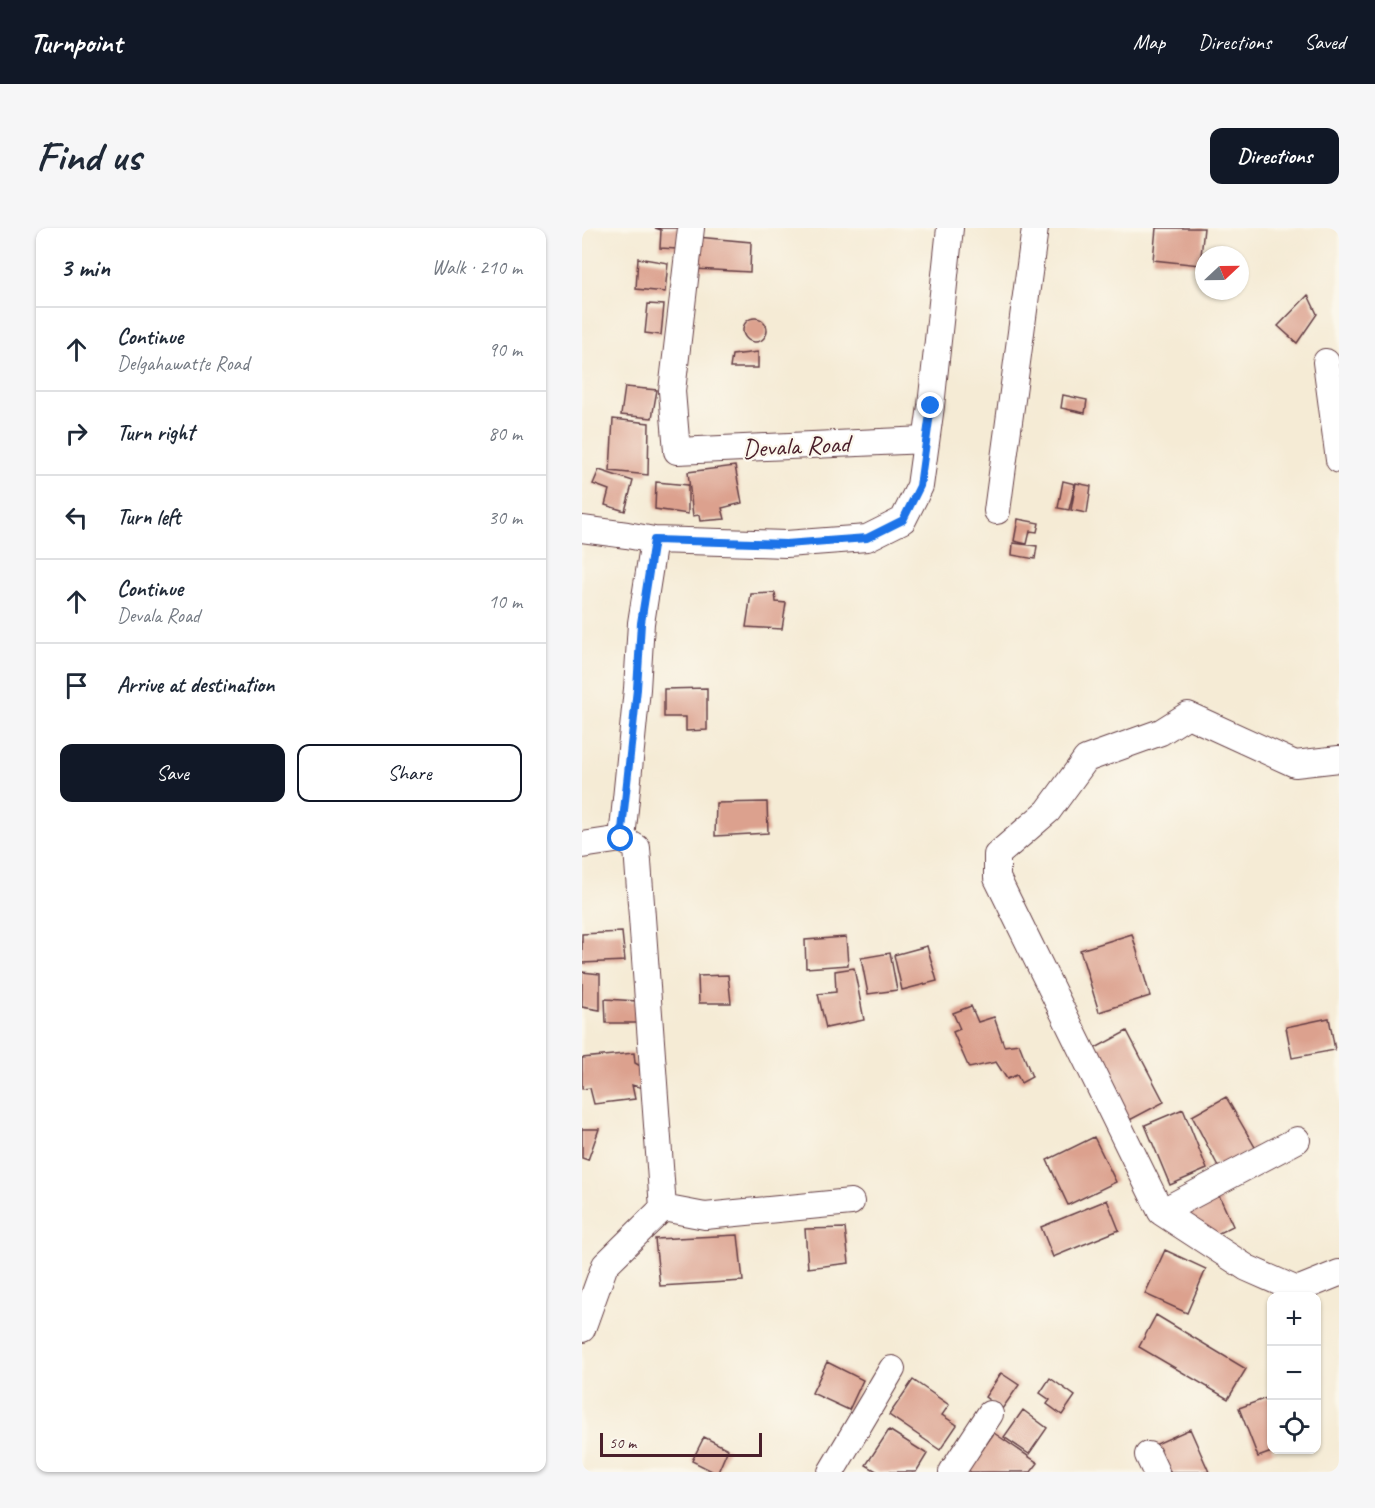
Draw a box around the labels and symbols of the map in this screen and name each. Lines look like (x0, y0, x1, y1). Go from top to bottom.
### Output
north arrow (1195, 246, 1249, 300)
route end (917, 392, 943, 418)
street label: Devala Road (741, 427, 854, 465)
route start (607, 825, 633, 851)
scale bar (600, 1430, 762, 1458)

